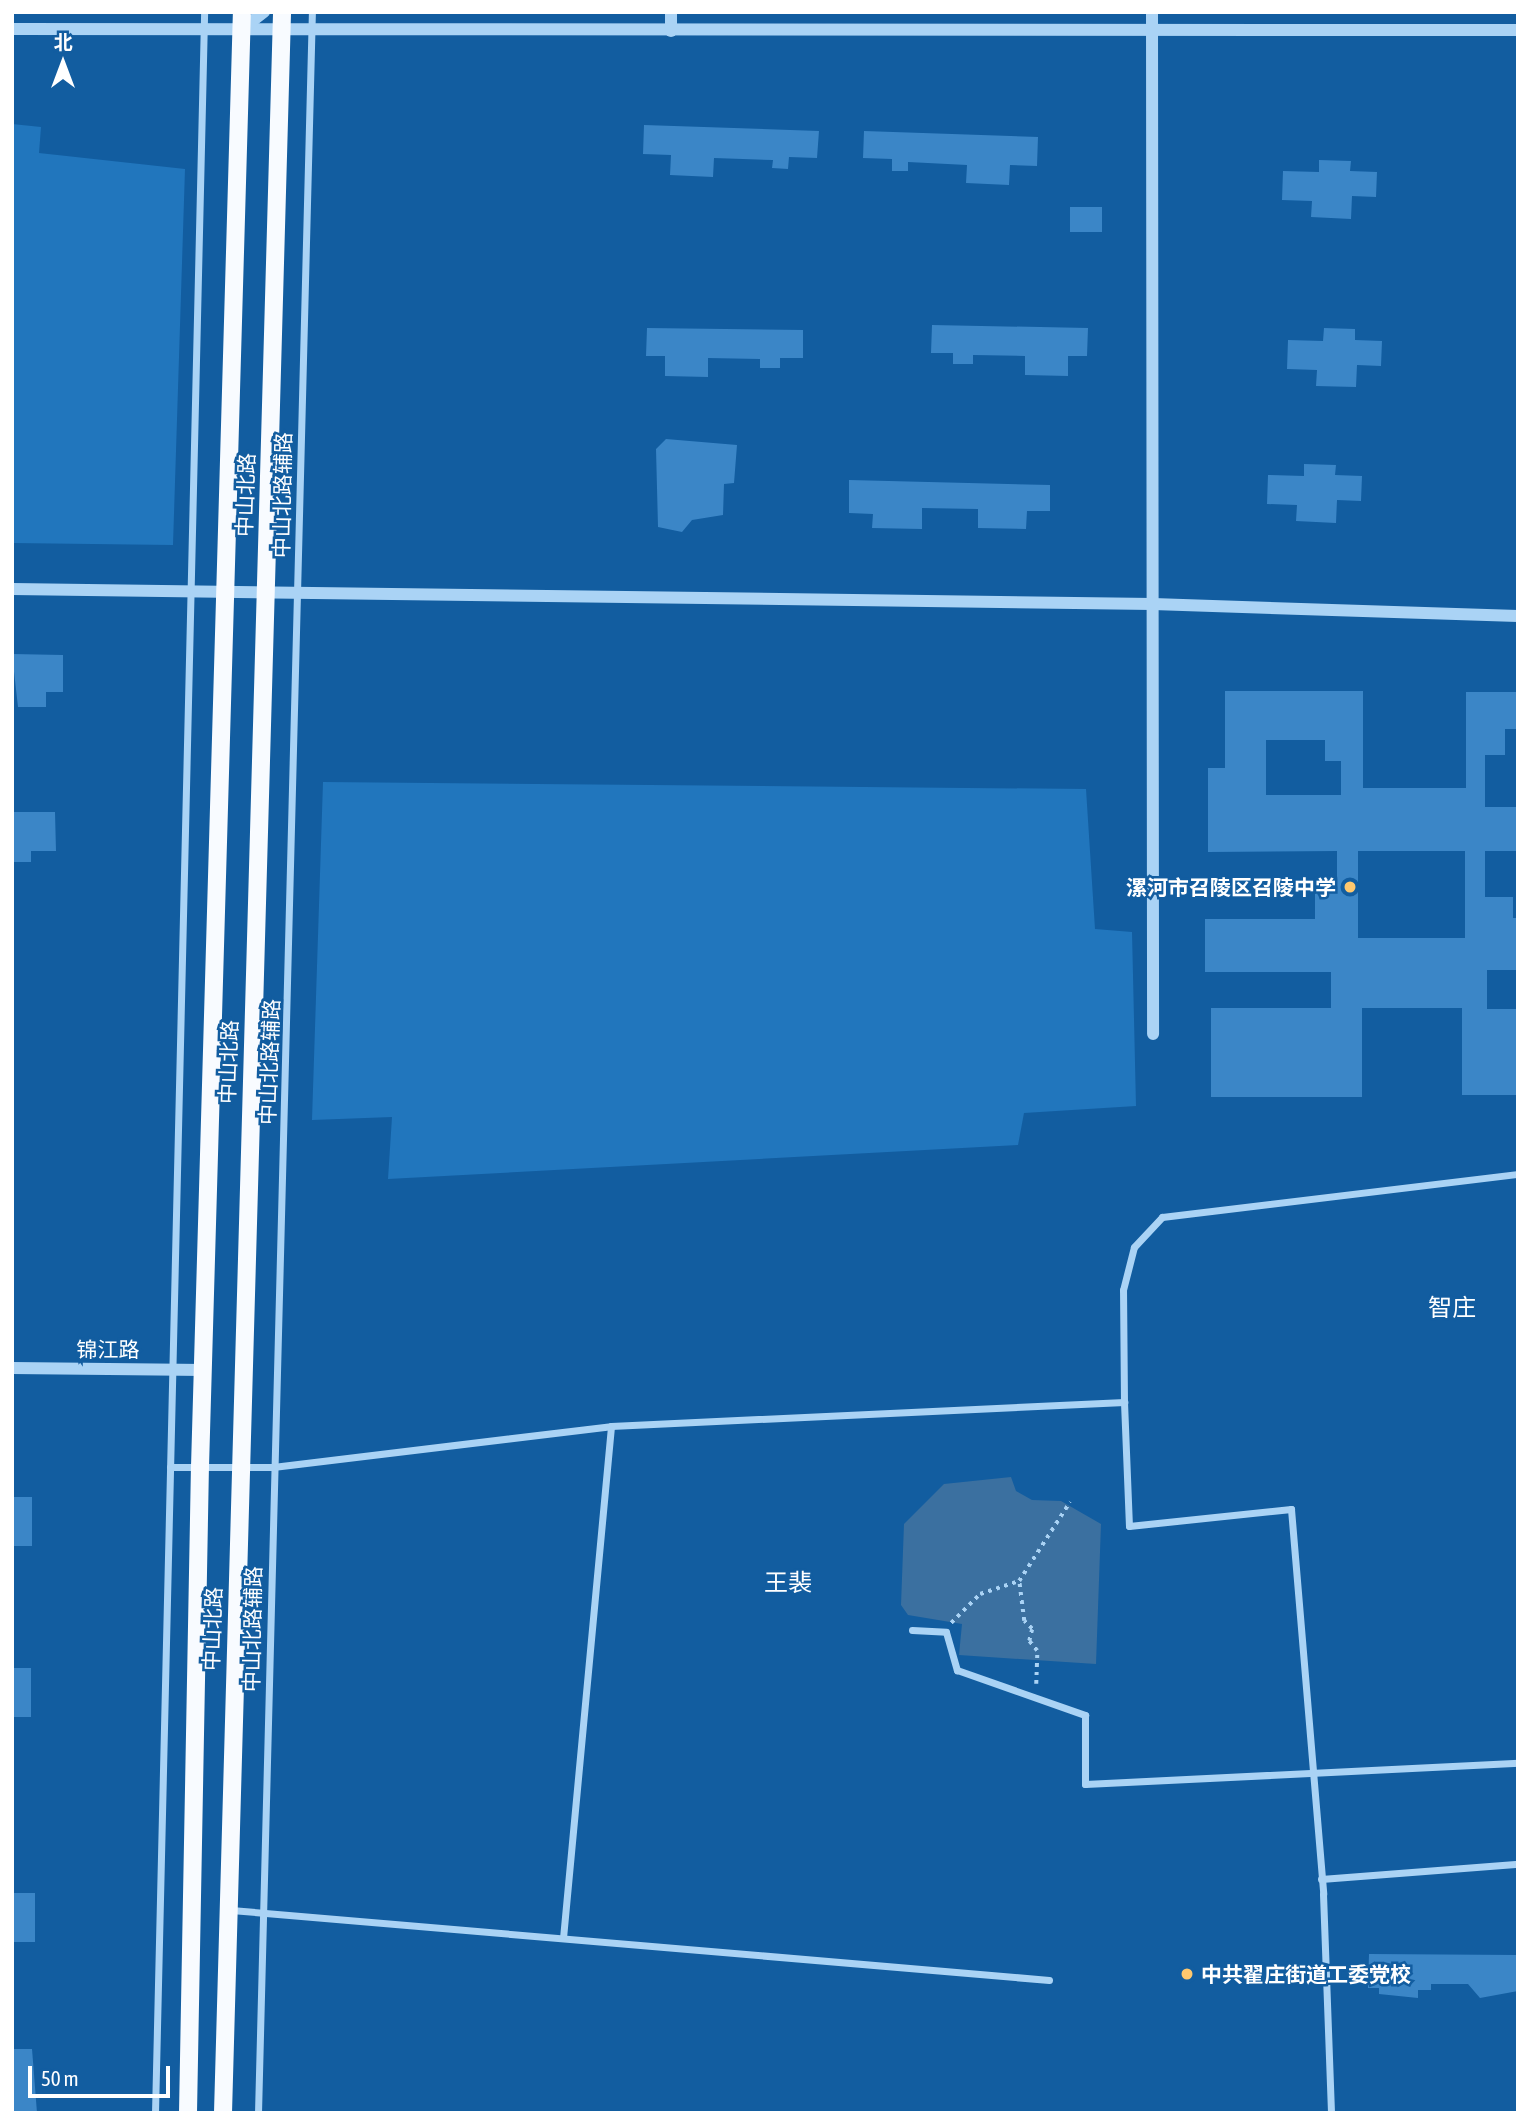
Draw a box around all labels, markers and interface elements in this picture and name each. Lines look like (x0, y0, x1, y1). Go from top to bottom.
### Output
north arrow (28, 28, 98, 98)
text: 北 (53, 31, 73, 53)
street label: 中山北路辅路 (268, 432, 296, 558)
street label: 中山北路 (231, 453, 259, 537)
place label: 漯河市召陵区召陵中学 (1126, 874, 1336, 900)
marker: 漯河市召陵区召陵中学 (1342, 879, 1358, 895)
street label: 中山北路辅路 (254, 999, 284, 1125)
street label: 中山北路 (214, 1020, 242, 1104)
district label: 智庄 (1428, 1294, 1476, 1322)
street label: 锦江路 (77, 1336, 139, 1362)
street label: 中山北路辅路 (238, 1566, 266, 1692)
district label: 王裴 (764, 1569, 812, 1597)
street label: 中山北路 (198, 1587, 226, 1671)
place label: 中共翟庄街道工委党校 (1201, 1961, 1411, 1987)
marker: 中共翟庄街道工委党校 (1179, 1966, 1195, 1982)
scale bar (32, 2052, 173, 2096)
text: 50 m (41, 2066, 79, 2090)

